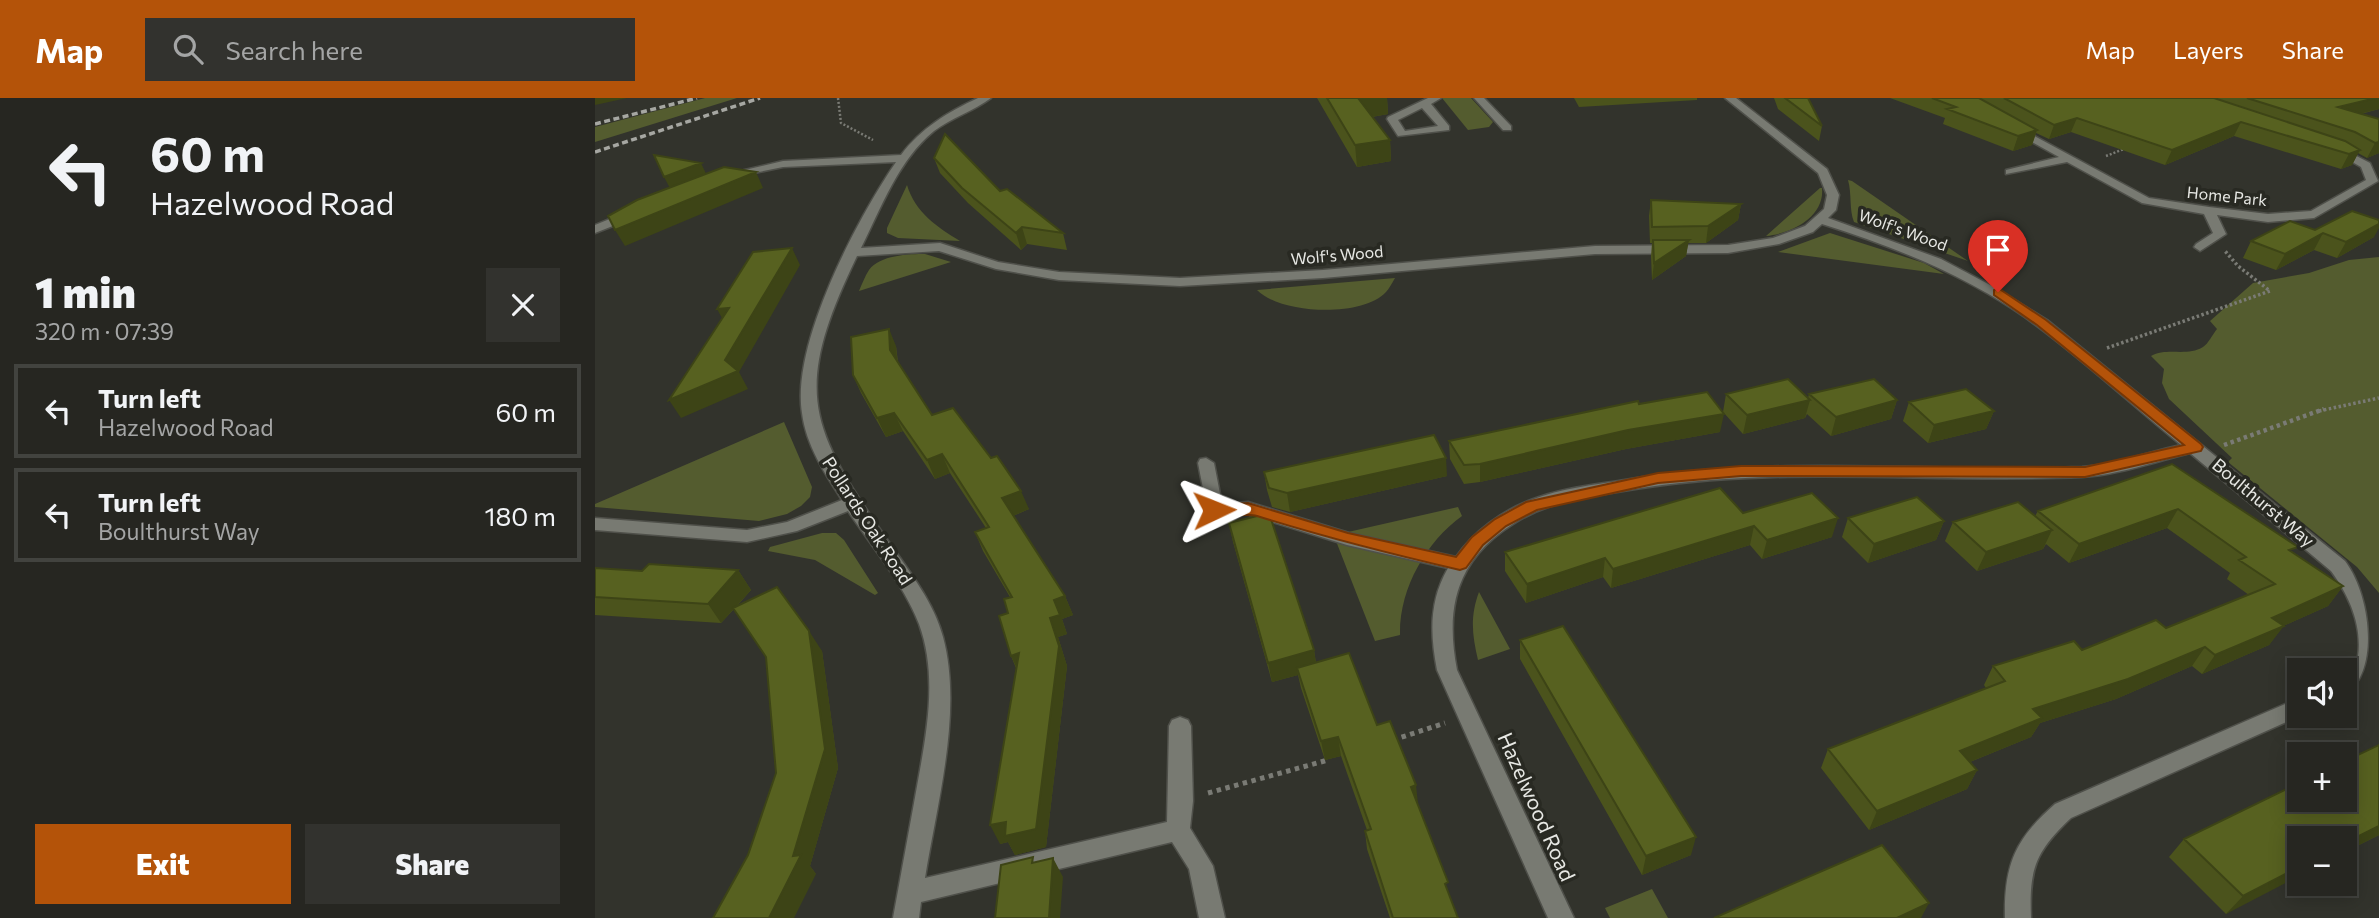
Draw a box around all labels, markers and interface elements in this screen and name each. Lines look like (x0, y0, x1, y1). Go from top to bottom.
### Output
search box (145, 18, 635, 81)
text: Map (35, 29, 103, 70)
icon: search (169, 30, 207, 68)
text: Search here (225, 34, 363, 65)
text: Map (2086, 35, 2135, 64)
text: Layers (2173, 35, 2244, 64)
text: Share (2282, 35, 2344, 64)
text: 60 m (150, 122, 265, 182)
icon: left (35, 126, 126, 217)
text: Hazelwood Road (150, 182, 394, 222)
street label: Home Park (2186, 182, 2268, 209)
street label: Wolf's Wood (1856, 205, 1950, 254)
pin (1968, 220, 2028, 292)
icon: arrive (1979, 231, 2017, 269)
street label: Wolf's Wood (1290, 241, 1384, 268)
text: 1 min (35, 265, 136, 317)
button: close (486, 268, 560, 342)
text: 320 m · 07:39 (35, 317, 174, 345)
text: Turn left (98, 382, 201, 413)
icon: left (39, 392, 77, 430)
text: 60 m (496, 396, 556, 427)
text: Hazelwood Road (98, 413, 274, 441)
street label: Pollards Oak Road (818, 452, 918, 589)
street label: Boulthurst Way (2208, 453, 2319, 551)
position arrow (1177, 473, 1251, 547)
text: Turn left (98, 486, 201, 517)
icon: left (39, 496, 77, 534)
text: 180 m (484, 500, 556, 531)
text: Boulthurst Way (98, 517, 260, 545)
map controls (2287, 658, 2357, 896)
button: sound (2287, 658, 2357, 728)
street label: Hazelwood Road (1493, 728, 1581, 885)
button: + (2287, 742, 2357, 812)
button: Exit (35, 824, 291, 904)
button: Share (305, 824, 560, 904)
button: − (2287, 826, 2357, 896)

